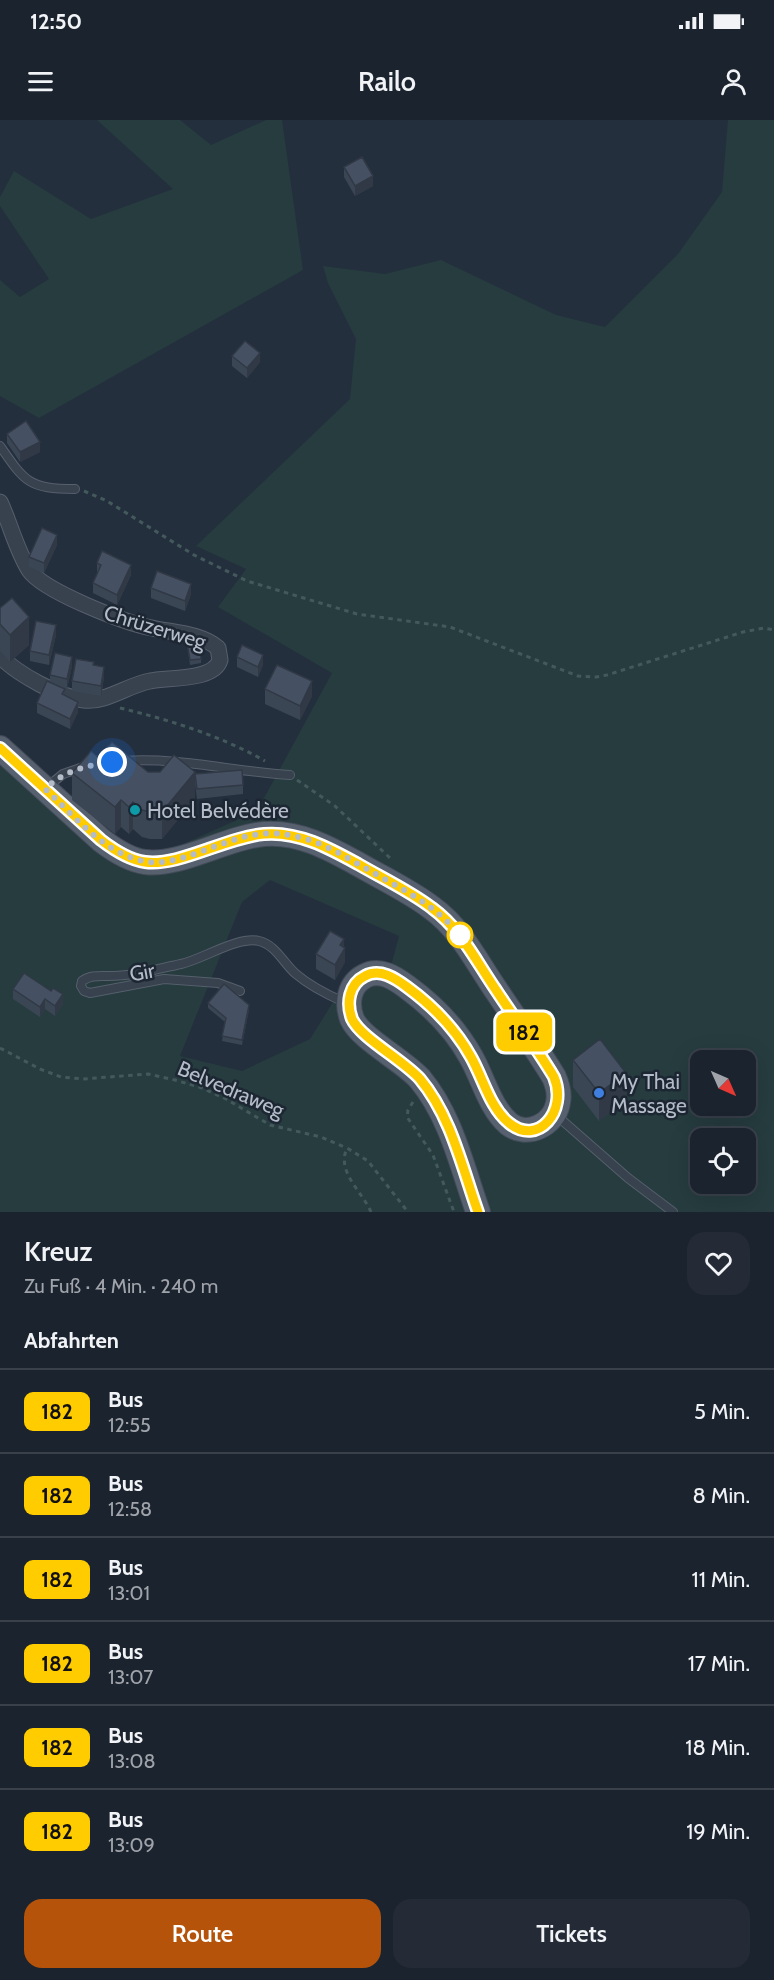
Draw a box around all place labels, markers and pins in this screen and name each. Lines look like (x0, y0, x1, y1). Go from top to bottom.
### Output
place label: Hotel Belvédère (147, 798, 289, 823)
marker: Hotel Belvédère (128, 803, 142, 817)
unlabelled marker (447, 922, 473, 948)
place label: My Thai Massage (611, 1069, 687, 1118)
marker: My Thai Massage (592, 1086, 606, 1100)

